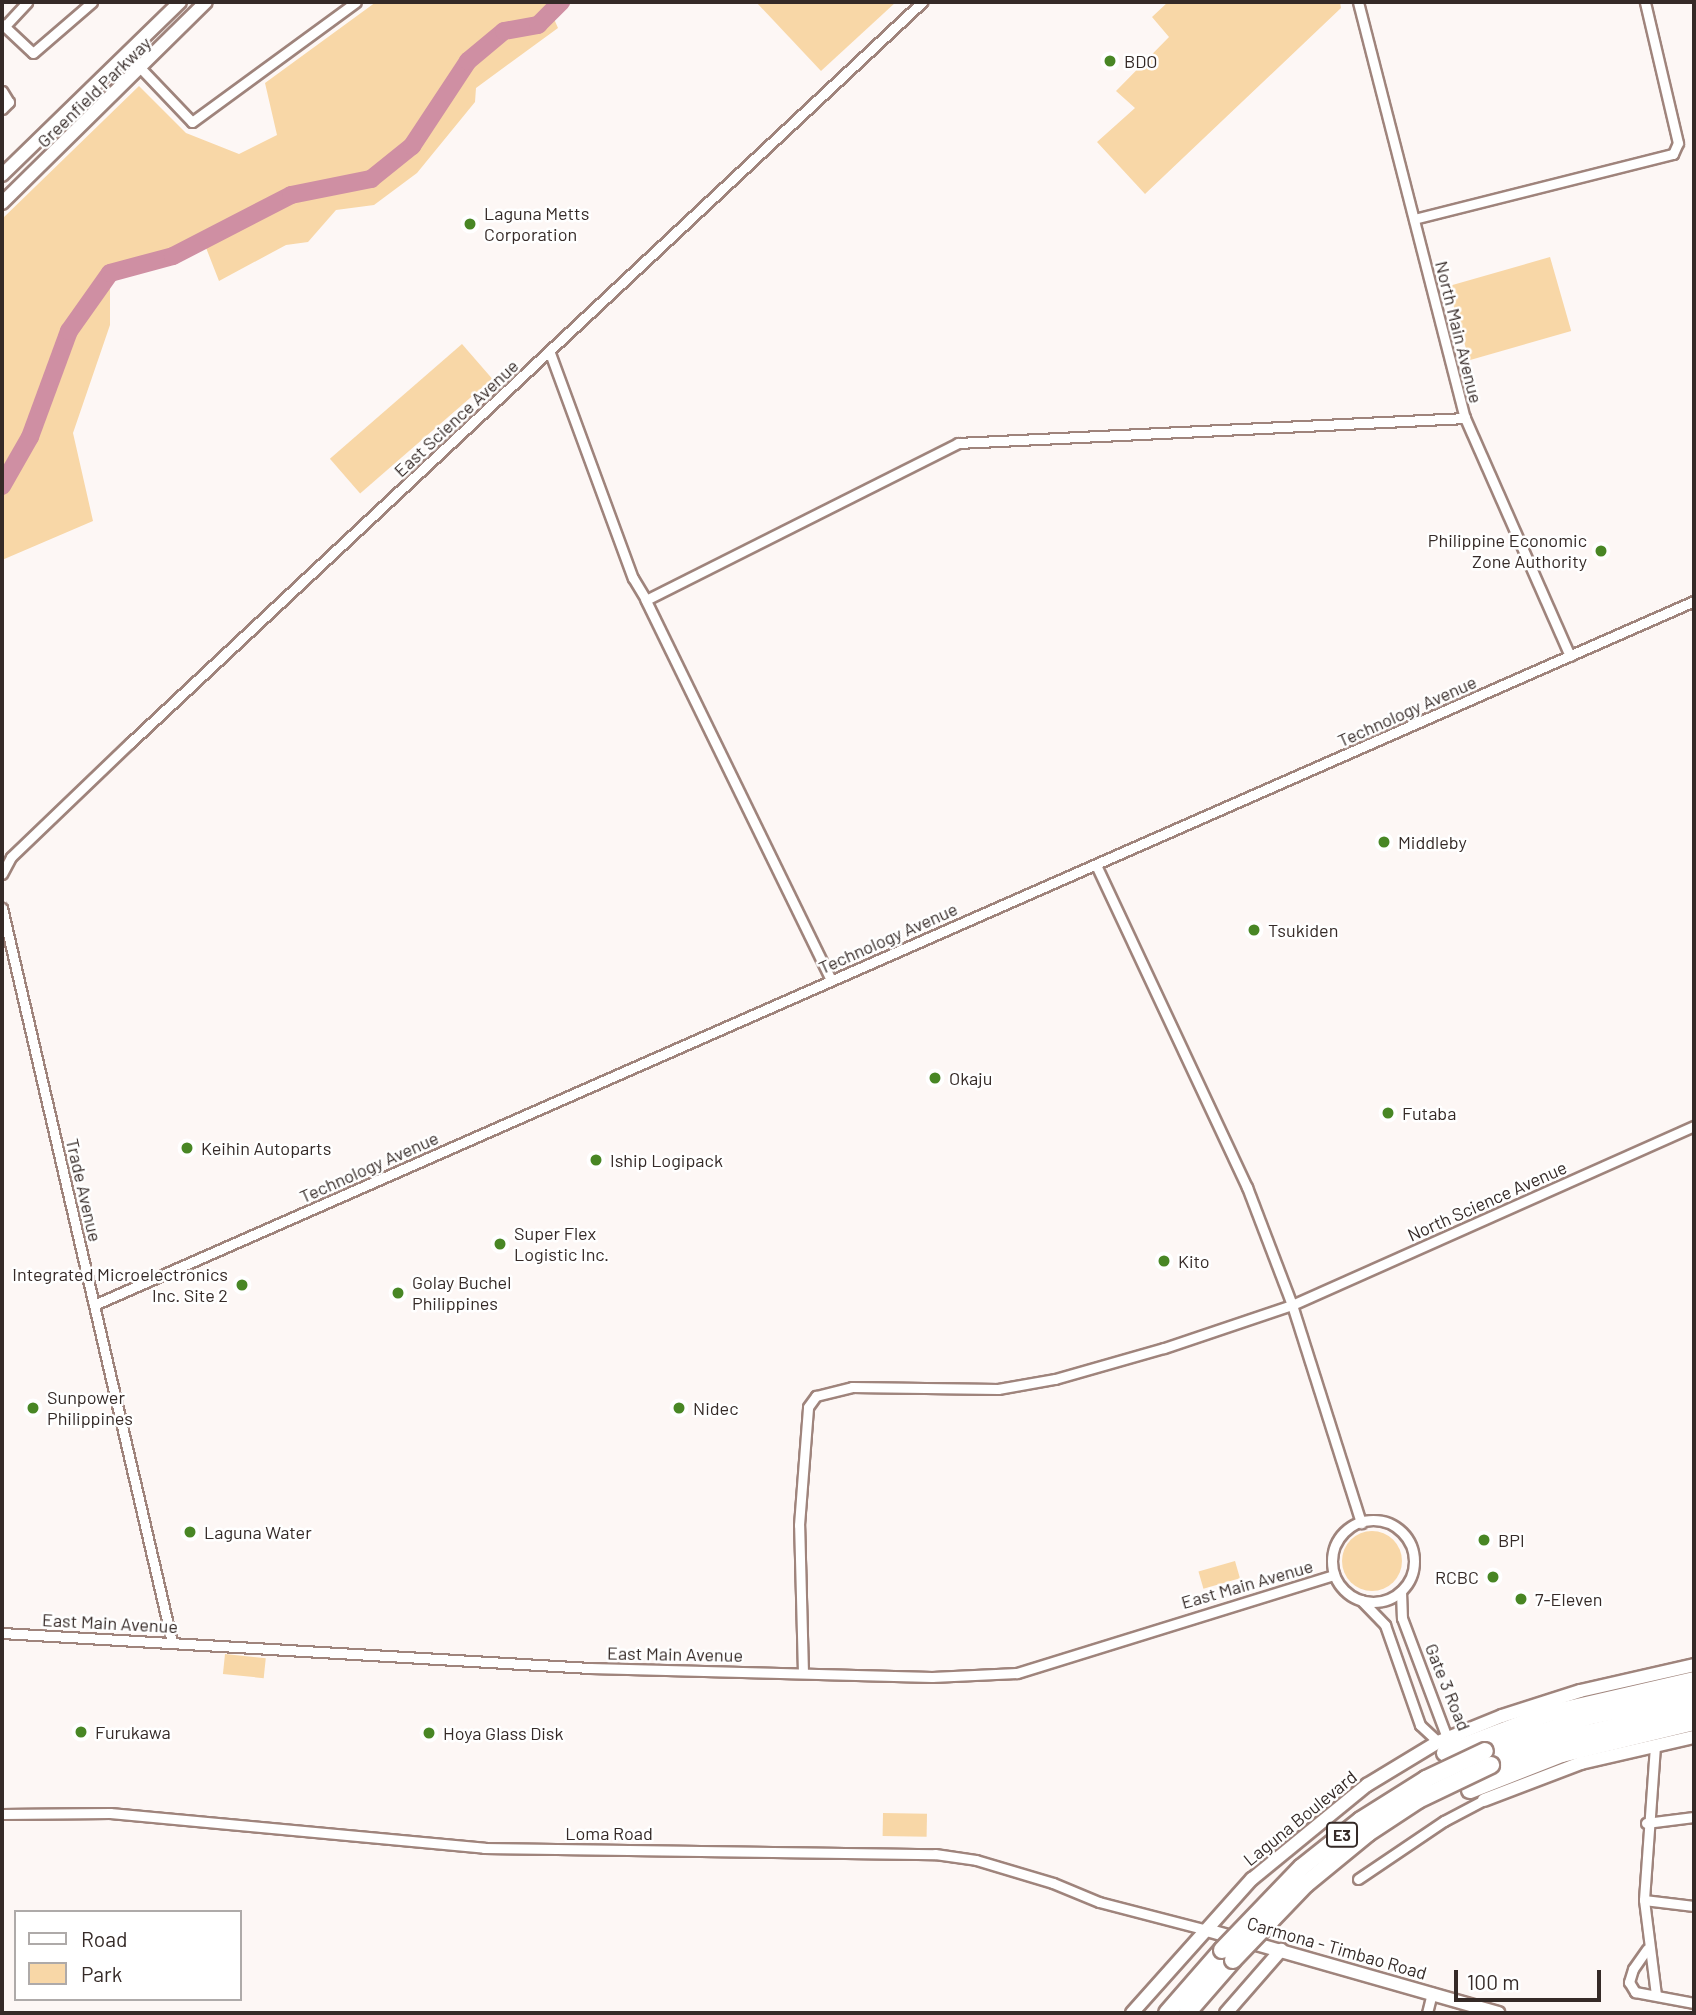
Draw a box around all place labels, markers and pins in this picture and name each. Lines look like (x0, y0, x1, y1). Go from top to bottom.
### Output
place label: BDO (1124, 50, 1158, 72)
marker: BDO (1102, 53, 1118, 69)
place label: Laguna Metts Corporation (484, 203, 589, 246)
marker: Laguna Metts Corporation (462, 216, 478, 232)
place label: Philippine Economic Zone Authority (1428, 530, 1587, 572)
marker: Philippine Economic Zone Authority (1593, 543, 1609, 559)
place label: Middleby (1398, 831, 1467, 853)
marker: Middleby (1376, 834, 1392, 850)
place label: Tsukiden (1268, 919, 1338, 941)
marker: Tsukiden (1246, 922, 1262, 938)
place label: Okaju (949, 1067, 992, 1089)
marker: Okaju (927, 1070, 943, 1086)
place label: Futaba (1402, 1102, 1456, 1124)
marker: Futaba (1380, 1105, 1396, 1121)
place label: Keihin Autoparts (201, 1137, 331, 1159)
marker: Keihin Autoparts (179, 1140, 195, 1156)
place label: Iship Logipack (610, 1149, 723, 1171)
marker: Iship Logipack (588, 1152, 604, 1168)
place label: Super Flex Logistic Inc. (514, 1223, 609, 1266)
marker: Super Flex Logistic Inc. (492, 1236, 508, 1252)
place label: Kito (1178, 1250, 1210, 1272)
marker: Kito (1156, 1253, 1172, 1269)
place label: Integrated Microelectronics Inc. Site 2 (12, 1264, 228, 1306)
place label: Golay Buchel Philippines (412, 1272, 511, 1314)
marker: Integrated Microelectronics Inc. Site 2 (234, 1277, 250, 1293)
marker: Golay Buchel Philippines (390, 1285, 406, 1301)
place label: Sunpower Philippines (47, 1387, 133, 1430)
place label: Nidec (693, 1397, 739, 1419)
marker: Sunpower Philippines (25, 1400, 41, 1416)
marker: Nidec (671, 1400, 687, 1416)
place label: Laguna Water (204, 1521, 312, 1543)
marker: Laguna Water (182, 1524, 198, 1540)
place label: BPI (1498, 1529, 1525, 1551)
marker: BPI (1476, 1532, 1492, 1548)
place label: RCBC (1435, 1566, 1479, 1588)
marker: RCBC (1485, 1569, 1501, 1585)
place label: 7-Eleven (1535, 1588, 1603, 1610)
marker: 7-Eleven (1513, 1591, 1529, 1607)
place label: Furukawa (95, 1721, 171, 1743)
place label: Hoya Glass Disk (443, 1722, 564, 1744)
marker: Furukawa (73, 1724, 89, 1740)
marker: Hoya Glass Disk (421, 1725, 437, 1741)

